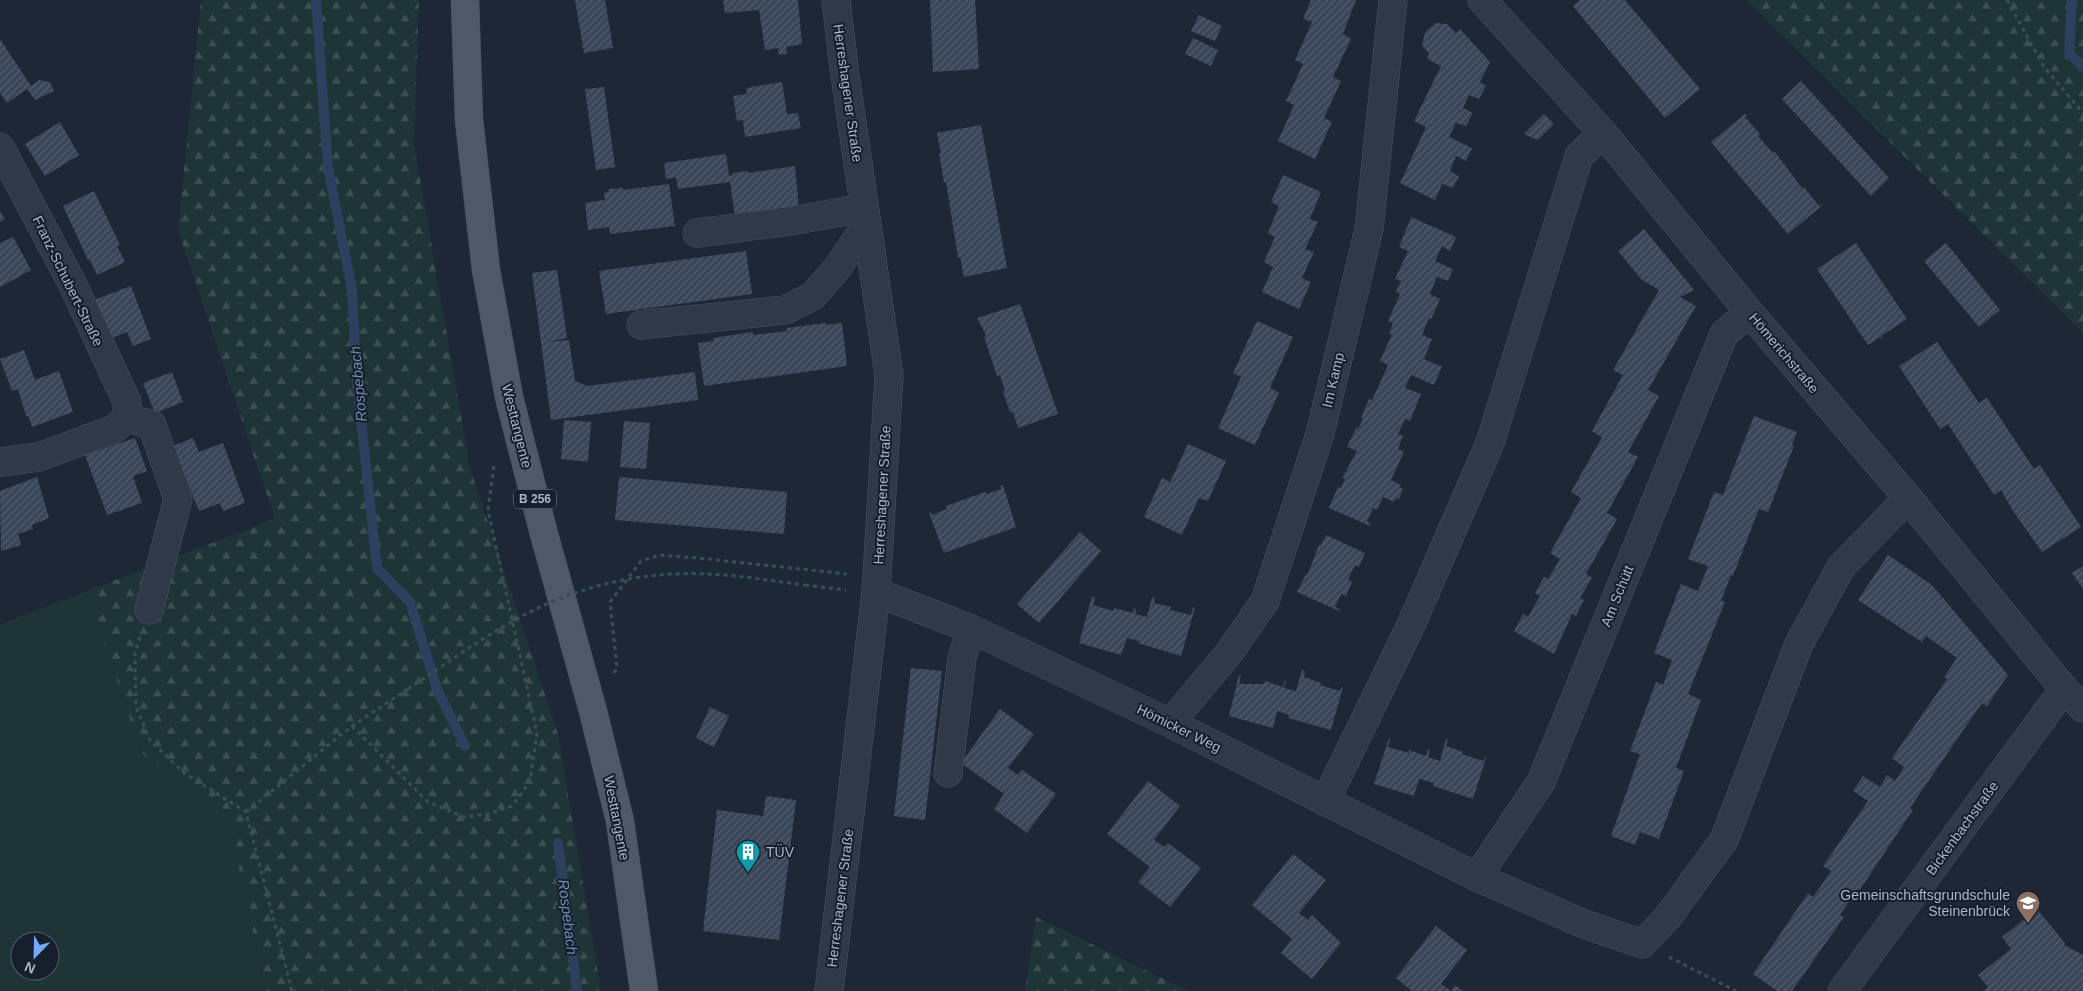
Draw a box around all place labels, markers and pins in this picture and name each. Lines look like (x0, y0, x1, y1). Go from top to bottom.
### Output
building icon: TÜV (735, 839, 761, 873)
place label: TÜV (766, 843, 795, 860)
place label: Gemeinschaftsgrundschule Steinenbrück (1840, 887, 2011, 919)
school or university icon: Gemeinschaftsgrundschule Steinenbrück (2015, 890, 2041, 924)

